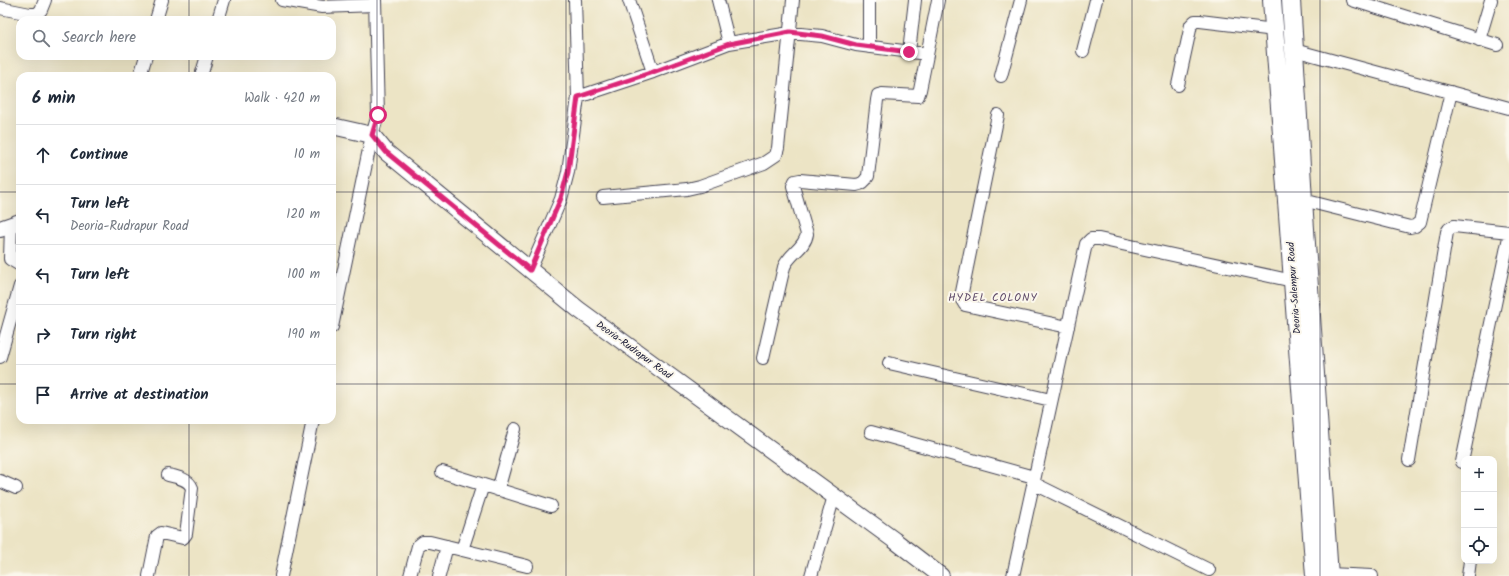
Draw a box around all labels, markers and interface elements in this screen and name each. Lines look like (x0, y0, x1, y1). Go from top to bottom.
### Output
search box (16, 16, 336, 60)
text: Search here (62, 26, 136, 50)
icon: search (30, 27, 52, 49)
route end (900, 43, 918, 61)
text: 6 min (32, 85, 76, 112)
text: Walk · 420 m (244, 88, 320, 109)
route start (369, 106, 387, 124)
text: Continue (70, 143, 128, 167)
icon: ahead (32, 144, 54, 166)
text: 10 m (294, 144, 320, 165)
text: Turn left (70, 192, 130, 216)
icon: left (32, 204, 54, 226)
text: 120 m (286, 204, 320, 225)
text: Deoria-Rudrapur Road (70, 216, 188, 237)
street label: Deoria-Salempur Road (1283, 240, 1305, 335)
text: Turn left (70, 263, 130, 287)
icon: left (32, 264, 54, 286)
text: 100 m (287, 264, 320, 285)
district label: HYDEL COLONY (948, 289, 1038, 307)
street label: Deoria-Rudrapur Road (592, 317, 676, 384)
text: Turn right (70, 323, 137, 347)
icon: right (32, 324, 54, 346)
text: 190 m (288, 324, 320, 345)
text: Arrive at destination (70, 383, 209, 407)
icon: arrive (32, 384, 54, 406)
map controls (1461, 456, 1497, 564)
button: + (1461, 456, 1497, 492)
button: − (1461, 492, 1497, 528)
button: locate (1461, 528, 1497, 564)

